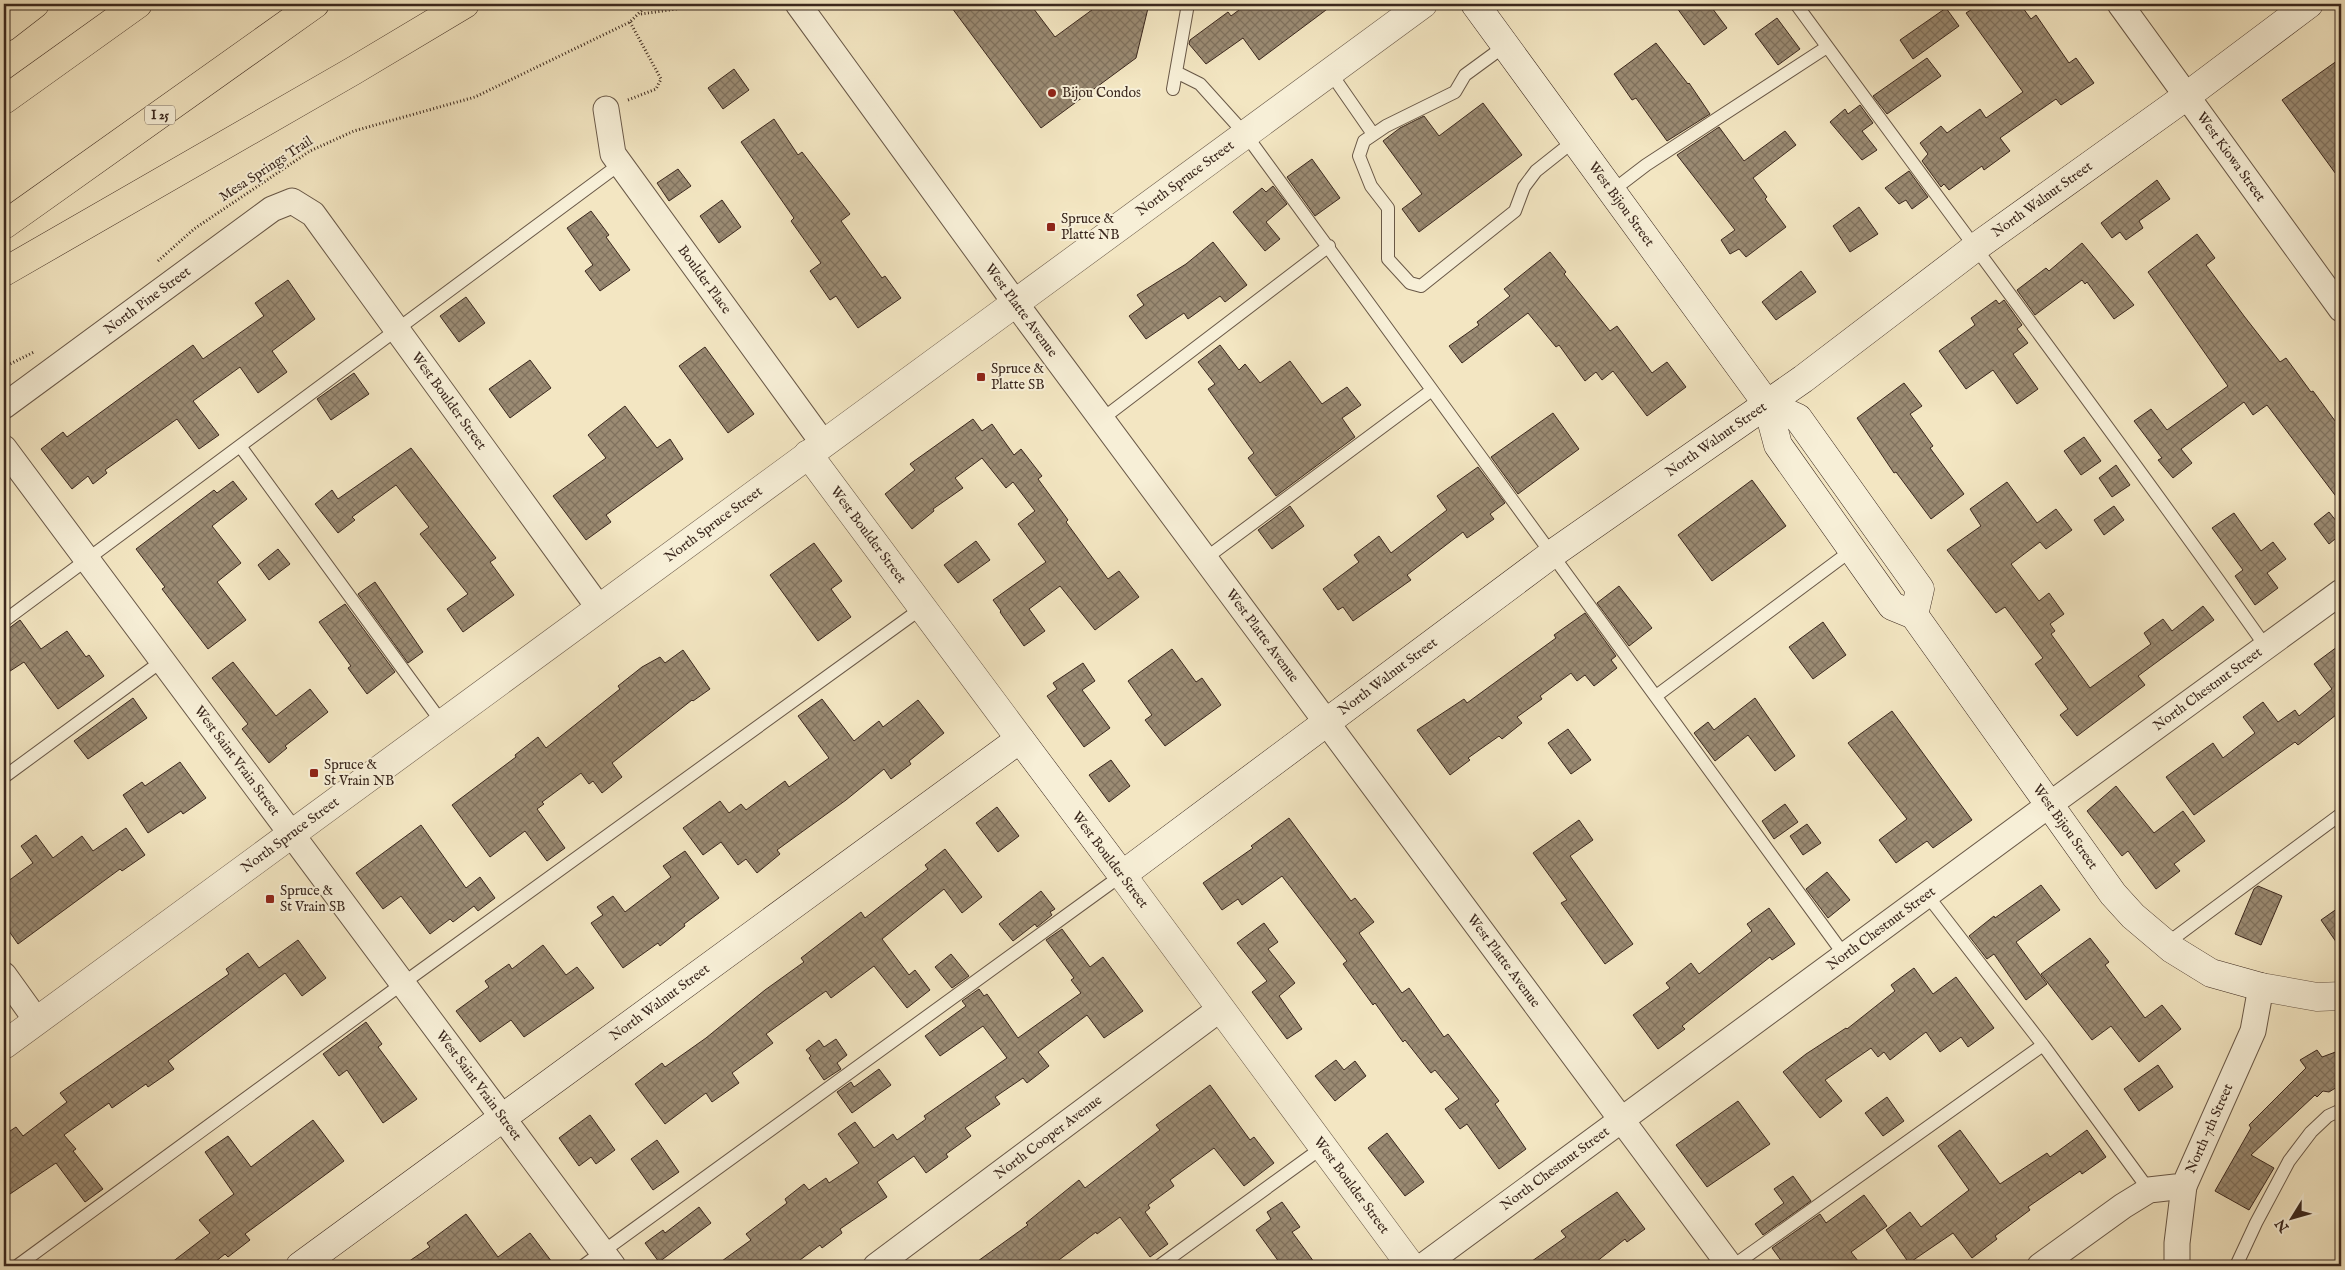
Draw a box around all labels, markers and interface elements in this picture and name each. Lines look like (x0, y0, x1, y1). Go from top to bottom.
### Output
place label: Bijou Condos (1062, 84, 1141, 102)
marker: Bijou Condos (1046, 87, 1058, 99)
road number: I 25 (145, 106, 175, 124)
street label: West Kiowa Street (2192, 109, 2269, 205)
street label: Mesa Springs Trail (216, 132, 316, 206)
street label: North Spruce Street (1133, 136, 1238, 220)
street label: North Walnut Street (1988, 157, 2096, 242)
street label: West Bijou Street (1584, 158, 1658, 250)
place label: Spruce & Platte NB (1061, 210, 1119, 244)
marker: Spruce & Platte NB (1045, 221, 1057, 233)
street label: Boulder Place (673, 242, 736, 318)
street label: West Platte Avenue (981, 260, 1062, 361)
street label: North Pine Street (100, 263, 195, 338)
street label: West Boulder Street (407, 349, 490, 454)
place label: Spruce & Platte SB (991, 360, 1045, 394)
marker: Spruce & Platte SB (975, 371, 987, 383)
street label: North Walnut Street (1662, 398, 1770, 481)
street label: North Spruce Street (661, 482, 766, 566)
street label: West Boulder Street (826, 483, 910, 587)
street label: West Platte Avenue (1222, 586, 1303, 686)
street label: North Walnut Street (1335, 634, 1441, 719)
street label: North Chestnut Street (2150, 643, 2266, 735)
street label: West Saint Vrain Street (190, 702, 284, 820)
place label: Spruce & St Vrain NB (324, 756, 394, 790)
marker: Spruce & St Vrain NB (308, 767, 320, 779)
street label: West Bijou Street (2029, 781, 2102, 873)
street label: North Spruce Street (238, 793, 343, 877)
street label: West Boulder Street (1068, 808, 1152, 912)
place label: Spruce & St Vrain SB (280, 882, 345, 916)
street label: North Chestnut Street (1823, 883, 1939, 975)
marker: Spruce & St Vrain SB (264, 893, 276, 905)
street label: West Platte Avenue (1463, 911, 1544, 1012)
street label: North Walnut Street (606, 960, 714, 1045)
street label: West Saint Vrain Street (432, 1027, 526, 1145)
street label: North 7th Street (2182, 1081, 2237, 1176)
street label: North Cooper Avenue (991, 1091, 1106, 1183)
street label: North Chestnut Street (1497, 1123, 1613, 1215)
street label: West Boulder Street (1310, 1133, 1393, 1238)
north arrow (2268, 1192, 2318, 1242)
text: N (2272, 1215, 2294, 1236)

